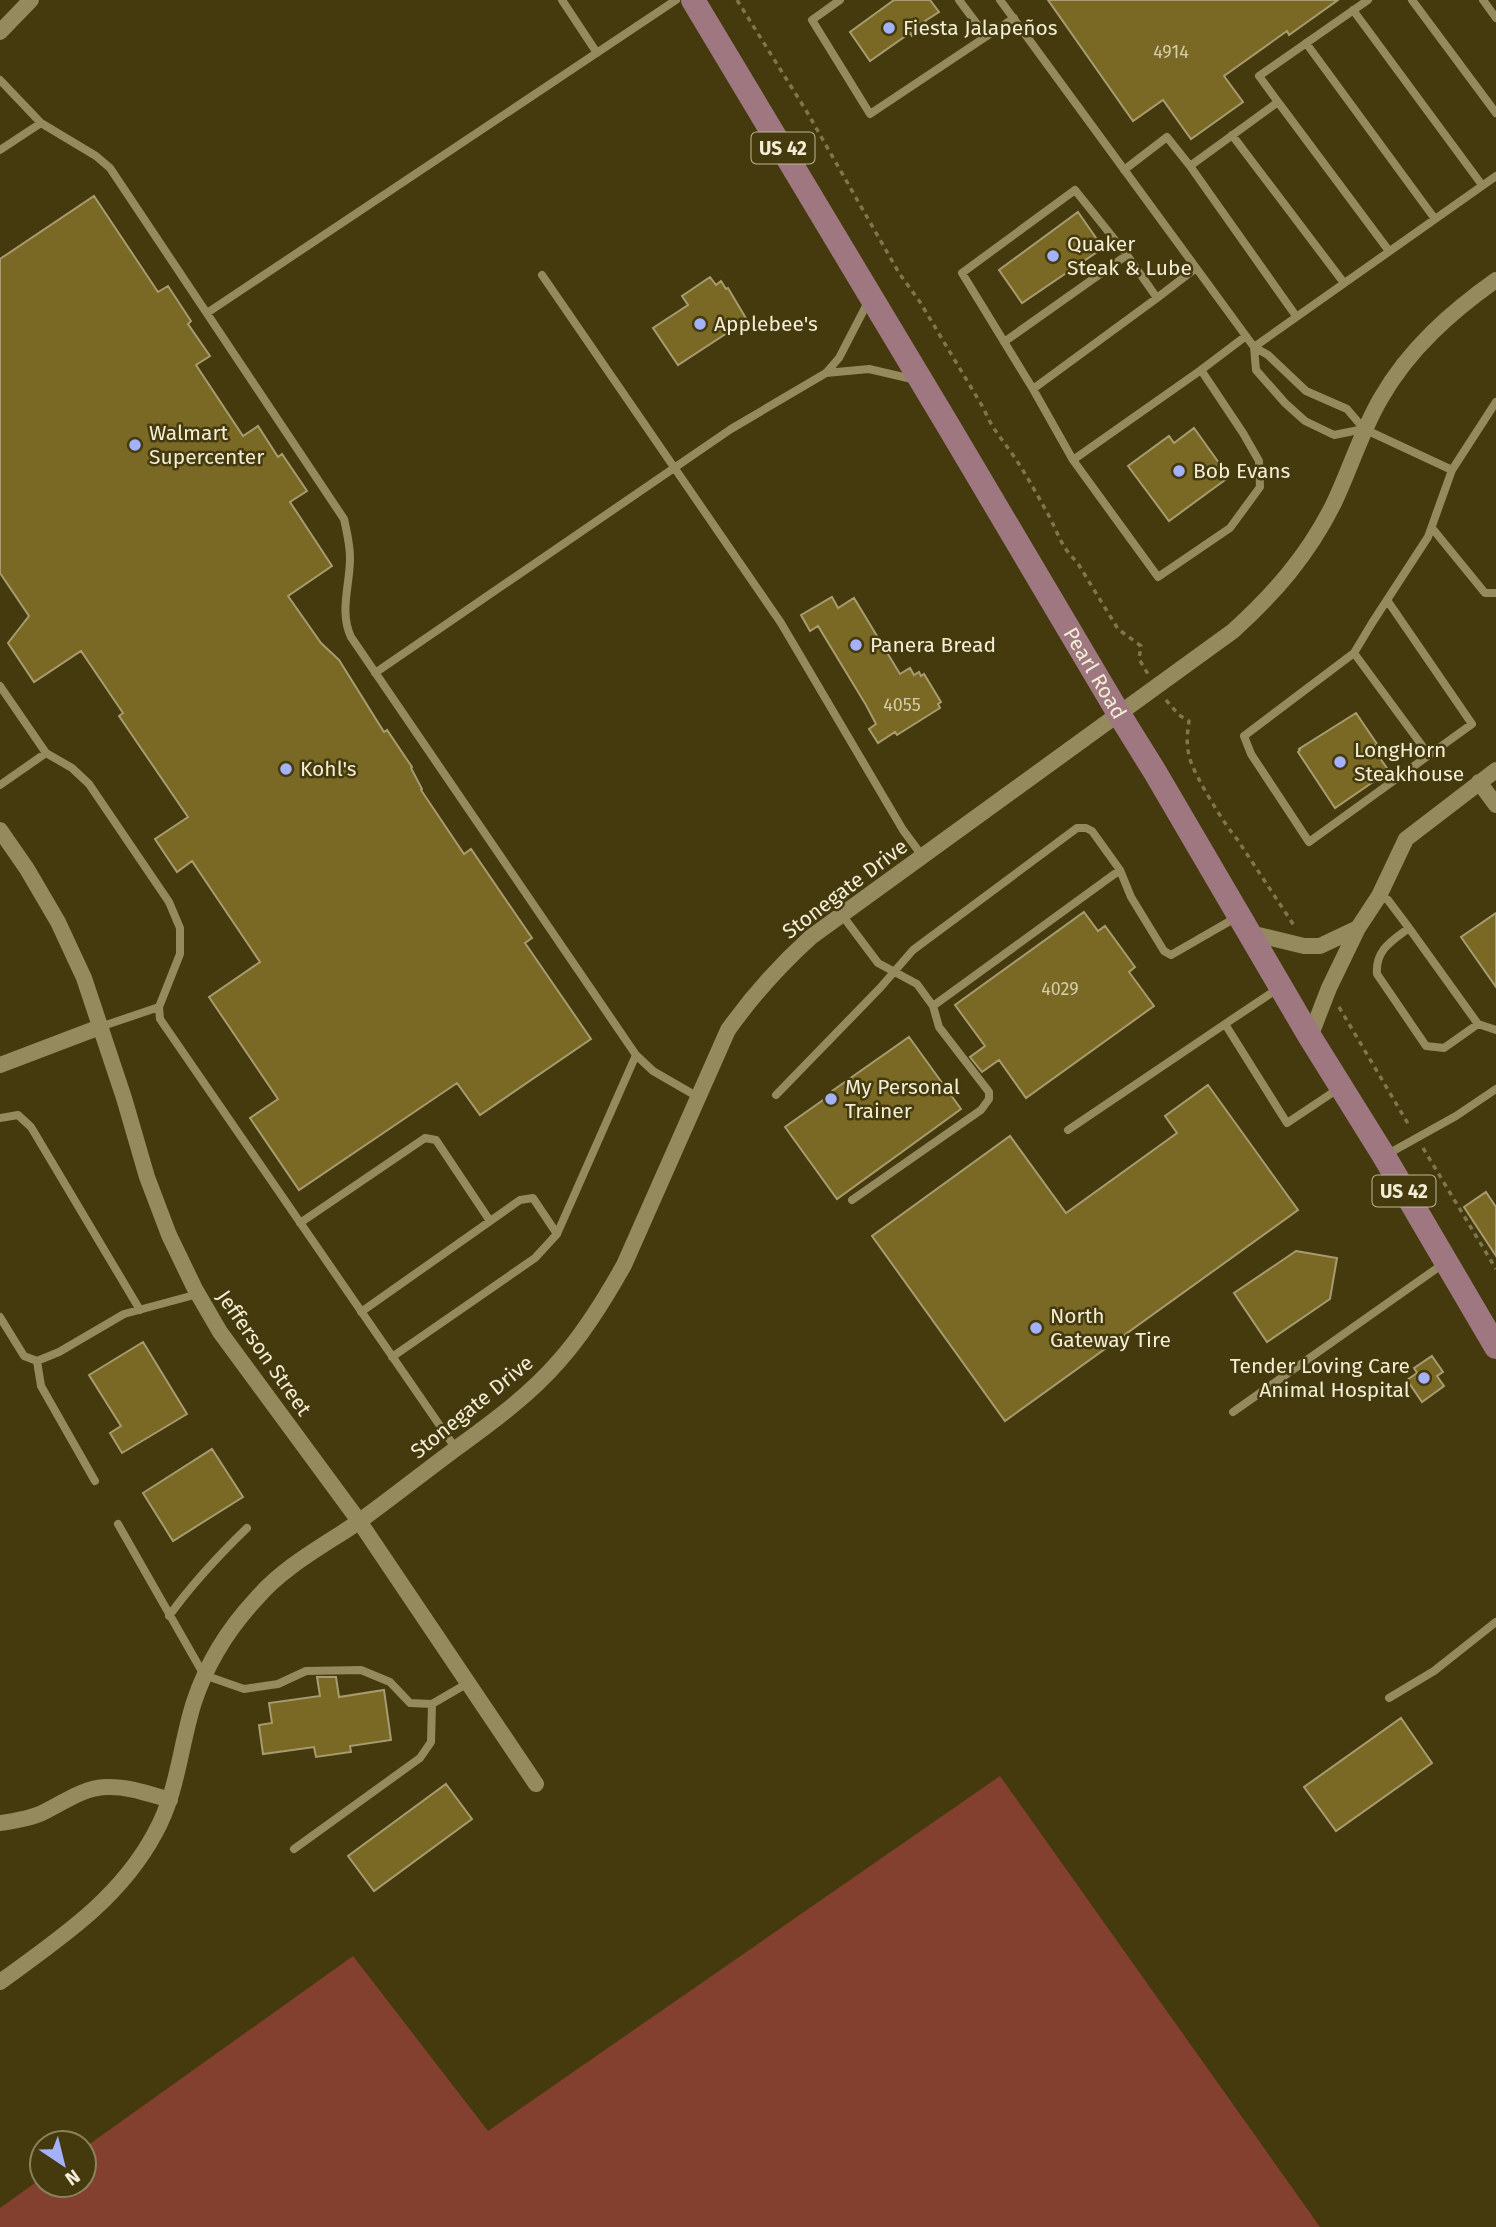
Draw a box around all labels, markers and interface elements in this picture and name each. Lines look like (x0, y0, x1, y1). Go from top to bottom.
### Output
place label: Fiesta Jalapeños (903, 15, 1058, 41)
marker: Fiesta Jalapeños (881, 20, 897, 36)
house number: 4914 (1153, 41, 1189, 63)
road number: US 42 (752, 132, 814, 164)
place label: Quaker Steak & Lube (1067, 231, 1192, 281)
marker: Quaker Steak & Lube (1045, 248, 1061, 264)
place label: Applebee's (714, 311, 818, 337)
marker: Applebee's (692, 316, 708, 332)
place label: Walmart Supercenter (149, 420, 264, 470)
marker: Walmart Supercenter (127, 437, 143, 453)
place label: Bob Evans (1193, 458, 1291, 484)
marker: Bob Evans (1171, 463, 1187, 479)
street label: Pearl Road (1058, 622, 1132, 724)
place label: Panera Bread (870, 632, 996, 658)
marker: Panera Bread (848, 637, 864, 653)
house number: 4055 (883, 694, 921, 716)
place label: LongHorn Steakhouse (1354, 737, 1464, 787)
marker: LongHorn Steakhouse (1332, 754, 1348, 770)
place label: Kohl's (300, 756, 357, 782)
marker: Kohl's (278, 761, 294, 777)
street label: Stonegate Drive (777, 833, 913, 945)
house number: 4029 (1041, 978, 1079, 1000)
place label: My Personal Trainer (845, 1074, 960, 1124)
marker: My Personal Trainer (823, 1091, 839, 1107)
road number: US 42 (1372, 1176, 1436, 1206)
street label: Jefferson Street (211, 1285, 317, 1421)
place label: North Gateway Tire (1050, 1303, 1171, 1353)
marker: North Gateway Tire (1028, 1320, 1044, 1336)
street label: Stonegate Drive (405, 1350, 539, 1464)
place label: Tender Loving Care Animal Hospital (1230, 1353, 1410, 1403)
marker: Tender Loving Care Animal Hospital (1416, 1370, 1432, 1386)
north arrow (28, 2129, 98, 2199)
text: N (61, 2164, 84, 2191)

